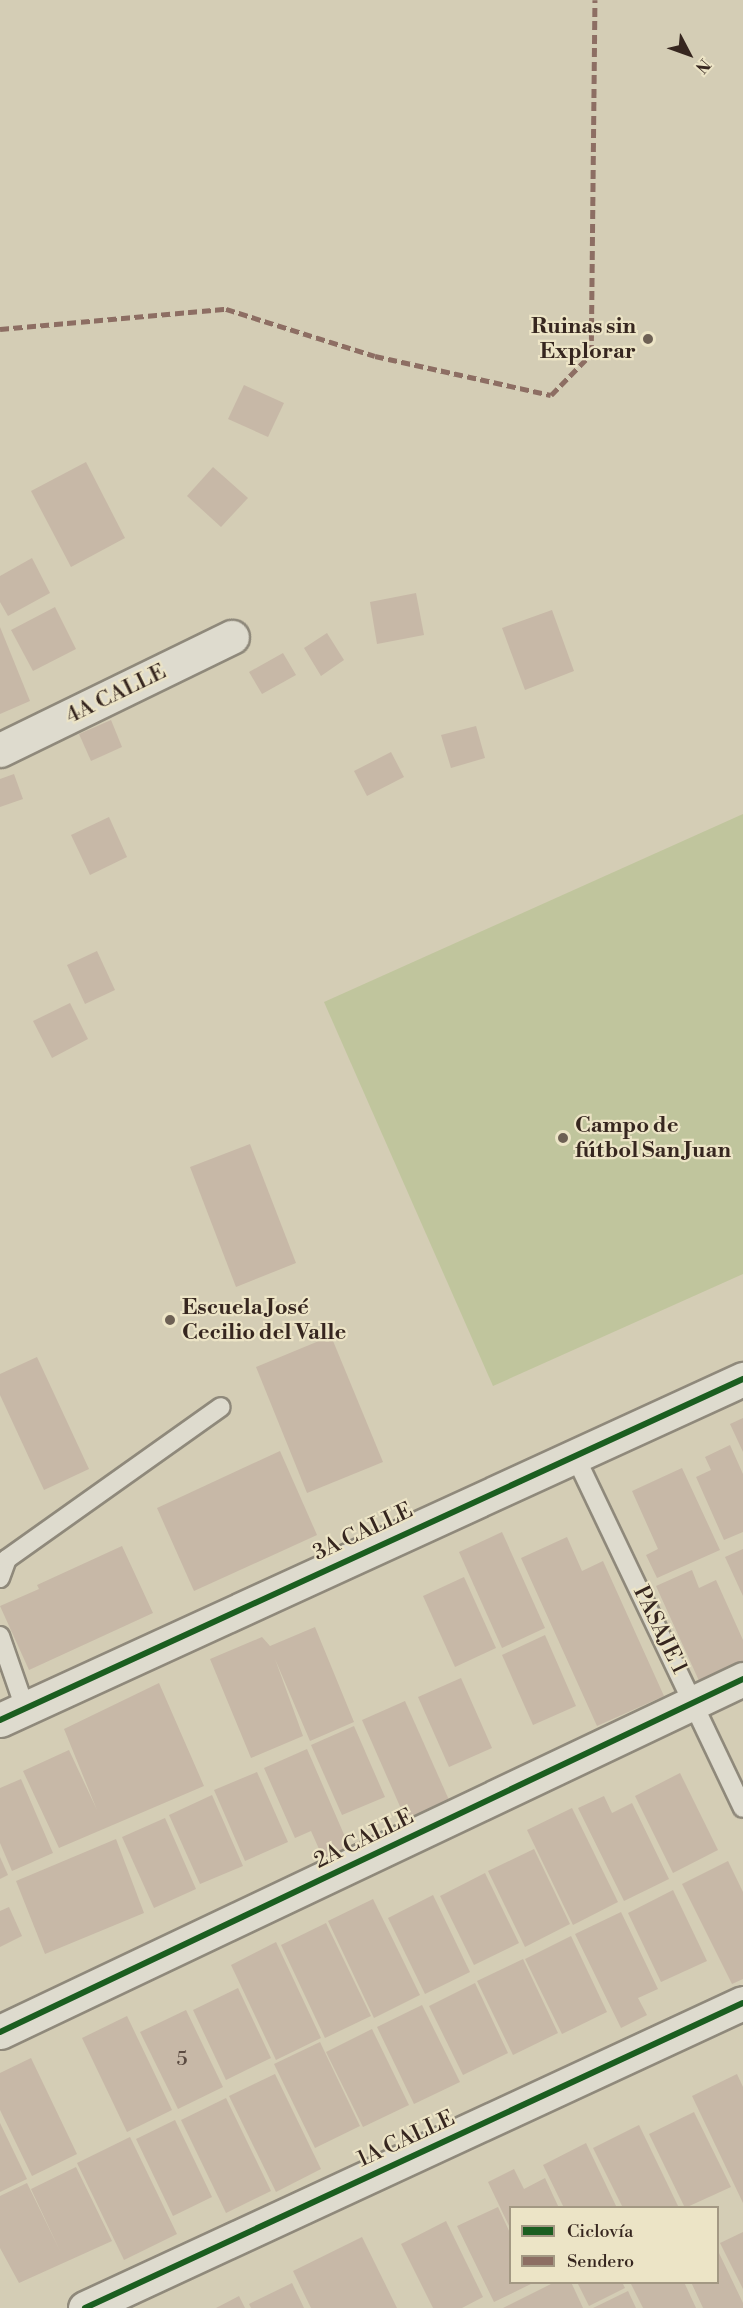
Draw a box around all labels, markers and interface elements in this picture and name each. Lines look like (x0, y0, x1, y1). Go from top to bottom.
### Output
north arrow (659, 24, 719, 84)
text: N (691, 54, 714, 77)
place label: Ruinas sin Explorar (531, 313, 636, 364)
marker: Ruinas sin Explorar (641, 332, 655, 346)
street label: 4A CALLE (62, 658, 170, 730)
place label: Campo de fútbol San Juan (575, 1112, 731, 1164)
marker: Campo de fútbol San Juan (556, 1131, 570, 1145)
place label: Escuela José Cecilio del Valle (182, 1294, 346, 1346)
marker: Escuela José Cecilio del Valle (163, 1313, 177, 1327)
street label: 3A CALLE (309, 1497, 417, 1567)
street label: PASAJE 1 (627, 1582, 693, 1678)
street label: 2A CALLE (310, 1804, 418, 1874)
house number: 5 (176, 2047, 188, 2071)
street label: 1A CALLE (353, 2105, 459, 2173)
legend (509, 2206, 719, 2284)
text: Ciclovía (567, 2220, 633, 2243)
text: Sendero (567, 2250, 634, 2273)

